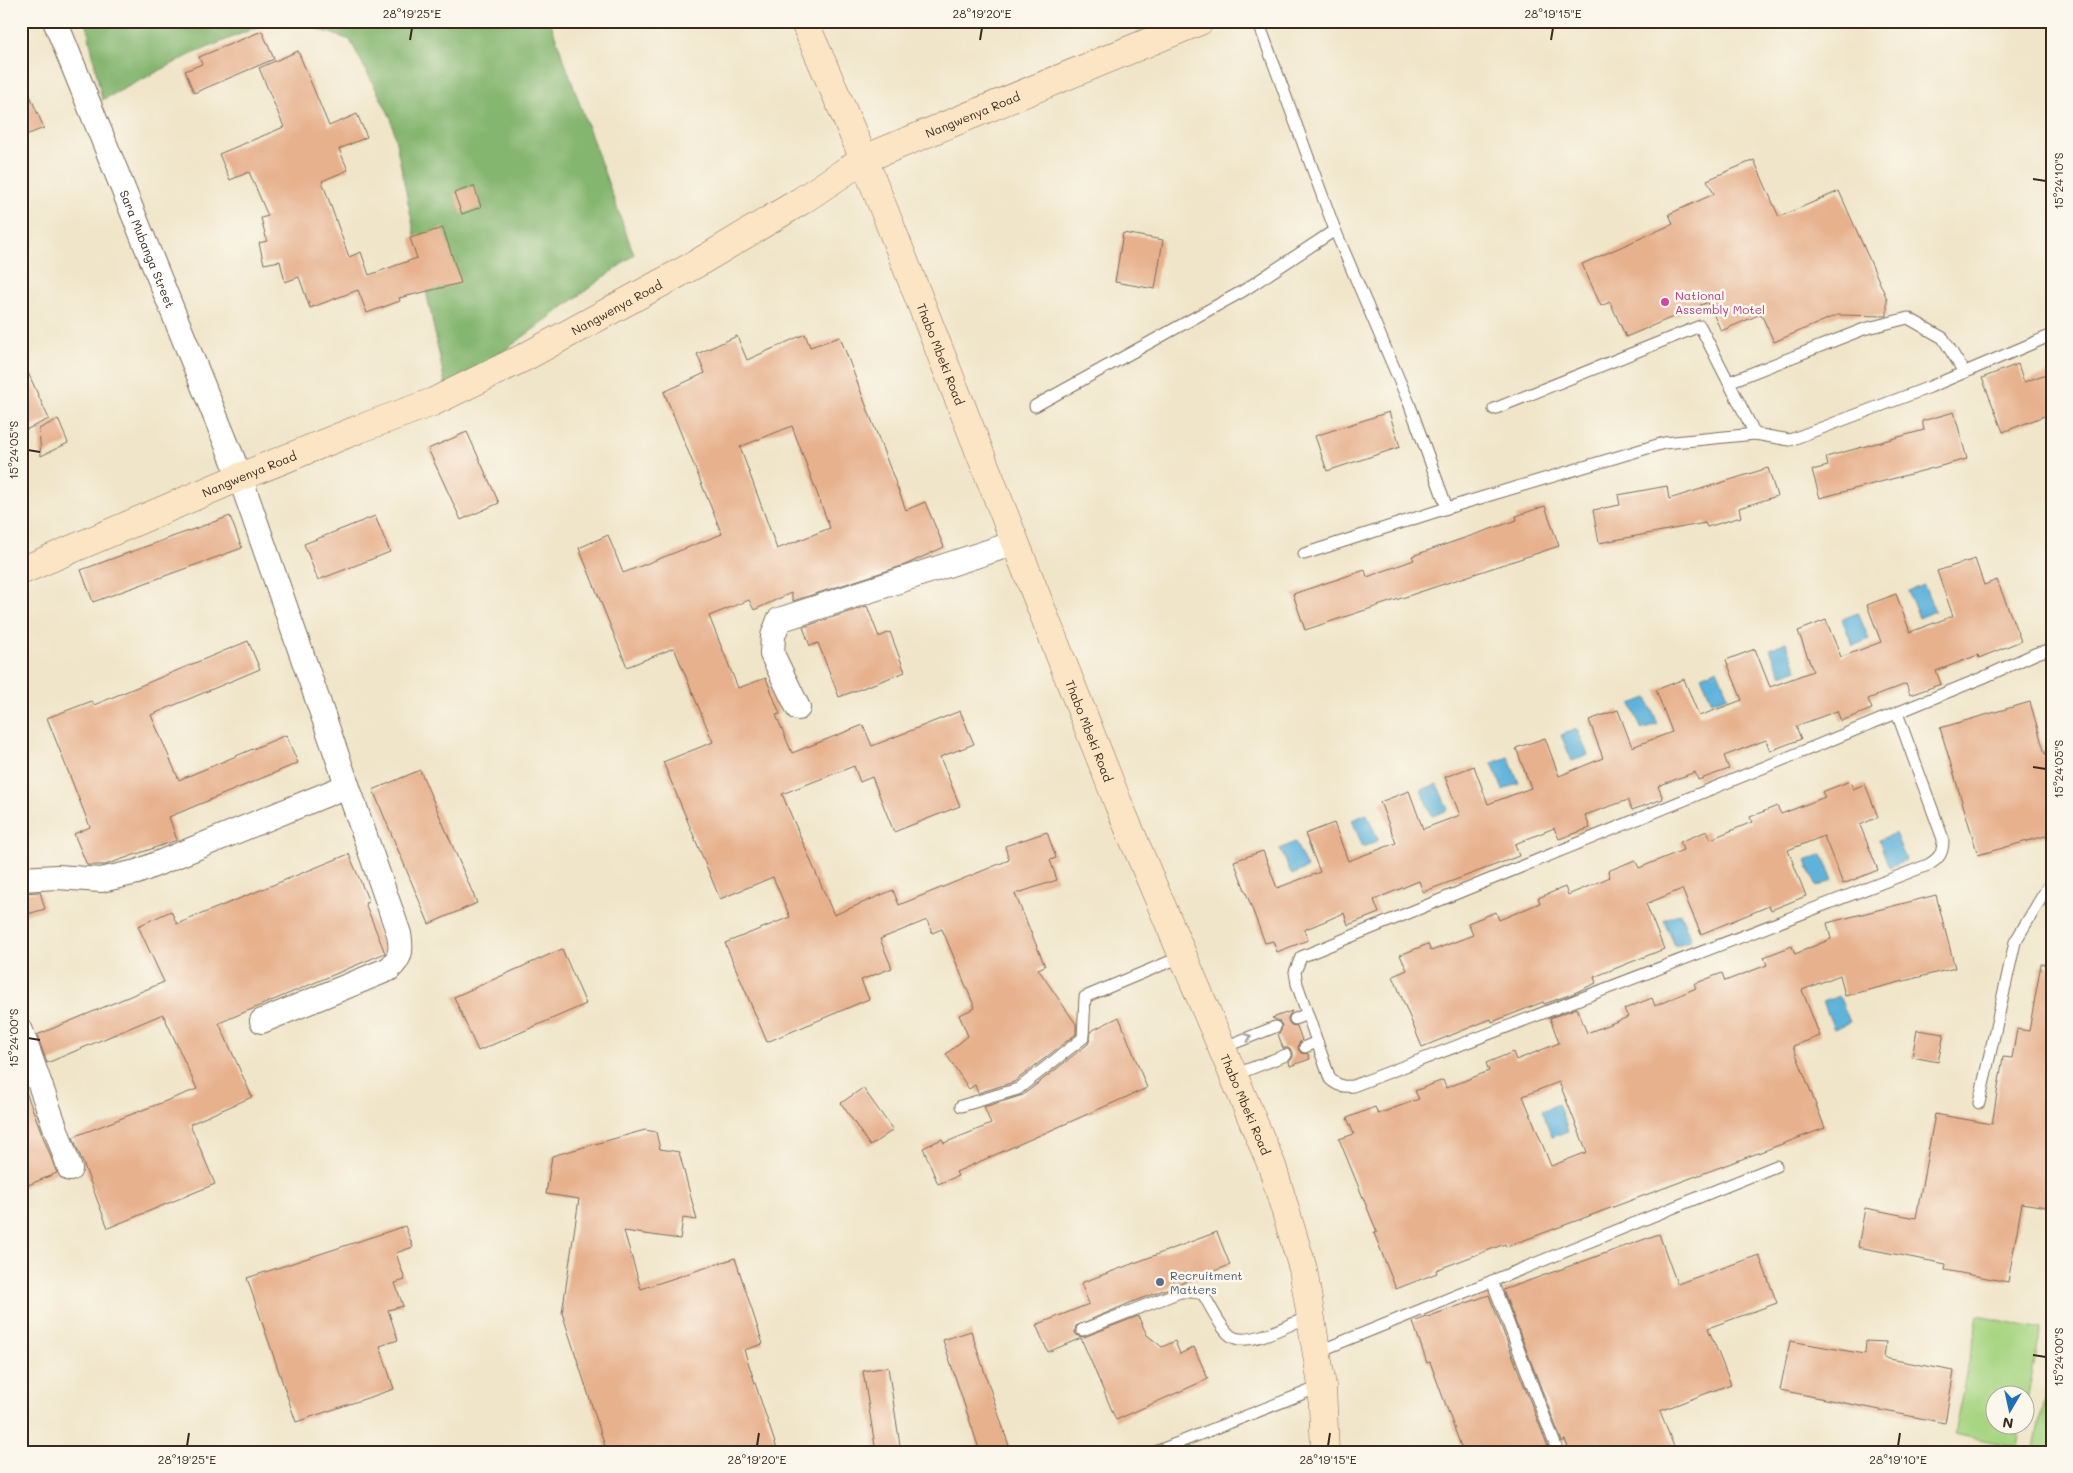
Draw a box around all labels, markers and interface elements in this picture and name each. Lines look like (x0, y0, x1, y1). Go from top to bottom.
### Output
text: 28°19'25"E (383, 5, 441, 21)
text: 28°19'20"E (953, 5, 1012, 21)
text: 28°19'15"E (1524, 5, 1582, 21)
street label: Nangwenya Road (923, 88, 1023, 141)
text: 15°24'10"S (2050, 152, 2066, 210)
street label: Sara Mubanga Street (116, 188, 179, 310)
street label: Nangwenya Road (568, 276, 665, 338)
place label: National Assembly Motel (1675, 287, 1765, 317)
marker: National Assembly Motel (1659, 296, 1671, 308)
street label: Thabo Mbeki Road (914, 301, 968, 407)
text: 15°24'05"S (5, 420, 21, 479)
street label: Nangwenya Road (199, 447, 299, 500)
street label: Thabo Mbeki Road (1062, 677, 1117, 784)
text: 15°24'05"S (2050, 739, 2066, 798)
text: 15°24'00"S (5, 1008, 21, 1068)
one-way arrow (1243, 1033, 1252, 1044)
street label: Thabo Mbeki Road (1217, 1051, 1274, 1157)
place label: Recruitment Matters (1170, 1267, 1243, 1297)
marker: Recruitment Matters (1154, 1276, 1166, 1288)
text: 15°24'00"S (2050, 1327, 2066, 1387)
north arrow (1986, 1386, 2036, 1436)
text: N (2001, 1413, 2015, 1434)
text: 28°19'25"E (158, 1451, 216, 1467)
text: 28°19'20"E (728, 1451, 787, 1467)
text: 28°19'15"E (1299, 1451, 1357, 1467)
text: 28°19'10"E (1869, 1451, 1927, 1467)

